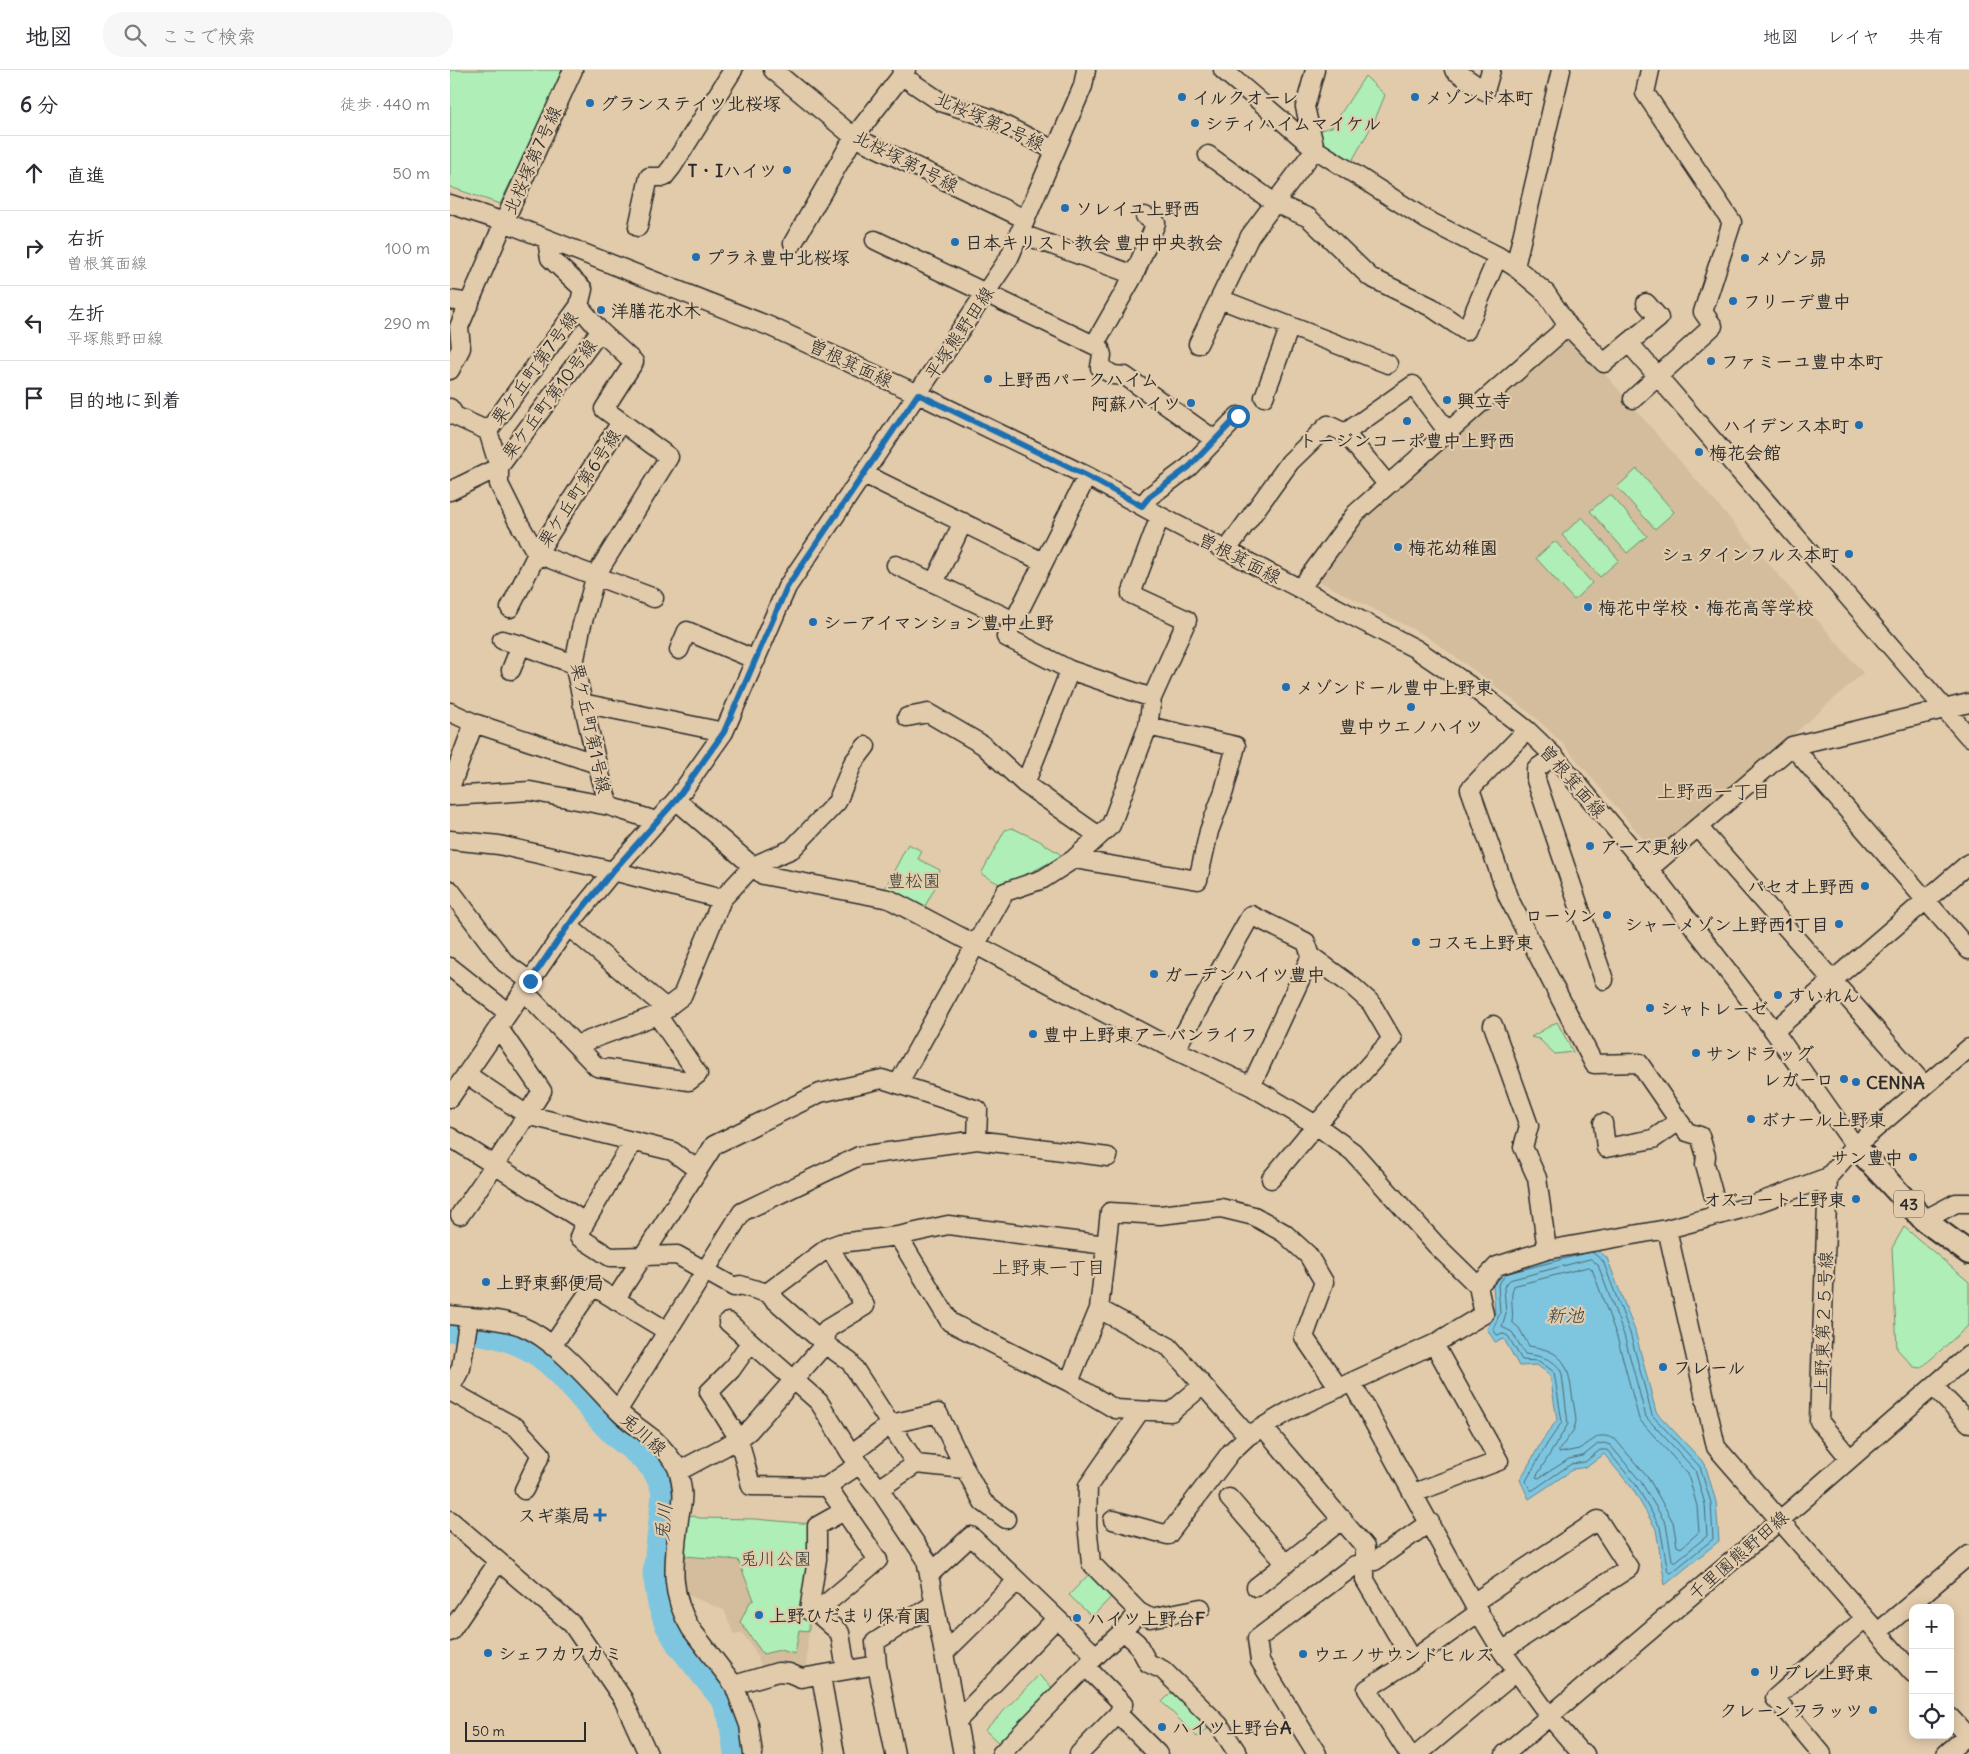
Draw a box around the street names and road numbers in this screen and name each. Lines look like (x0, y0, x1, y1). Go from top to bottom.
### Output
street label: 北桜塚第2号線 (931, 87, 1049, 155)
street label: 北桜塚第7号線 (498, 102, 566, 218)
street label: 北桜塚第1号線 (849, 125, 963, 197)
street label: 平塚熊野田線 (919, 282, 999, 384)
street label: 栗ケ丘町第7号線 (485, 307, 583, 429)
street label: 栗ケ丘町第10号線 (496, 334, 602, 464)
street label: 曽根箕面線 (805, 334, 897, 392)
street label: 栗ケ丘町第6号線 (532, 425, 626, 551)
street label: 曽根箕面線 (1195, 527, 1285, 589)
street label: 栗ケ丘町第1号線 (566, 660, 616, 796)
street label: 曽根箕面線 (1535, 739, 1611, 823)
road number: 43 (1894, 1190, 1924, 1218)
street label: 上野東第２５号線 (1809, 1251, 1837, 1395)
street label: 兎川線 (616, 1407, 672, 1461)
street label: 千里園熊野田線 (1683, 1505, 1793, 1605)

